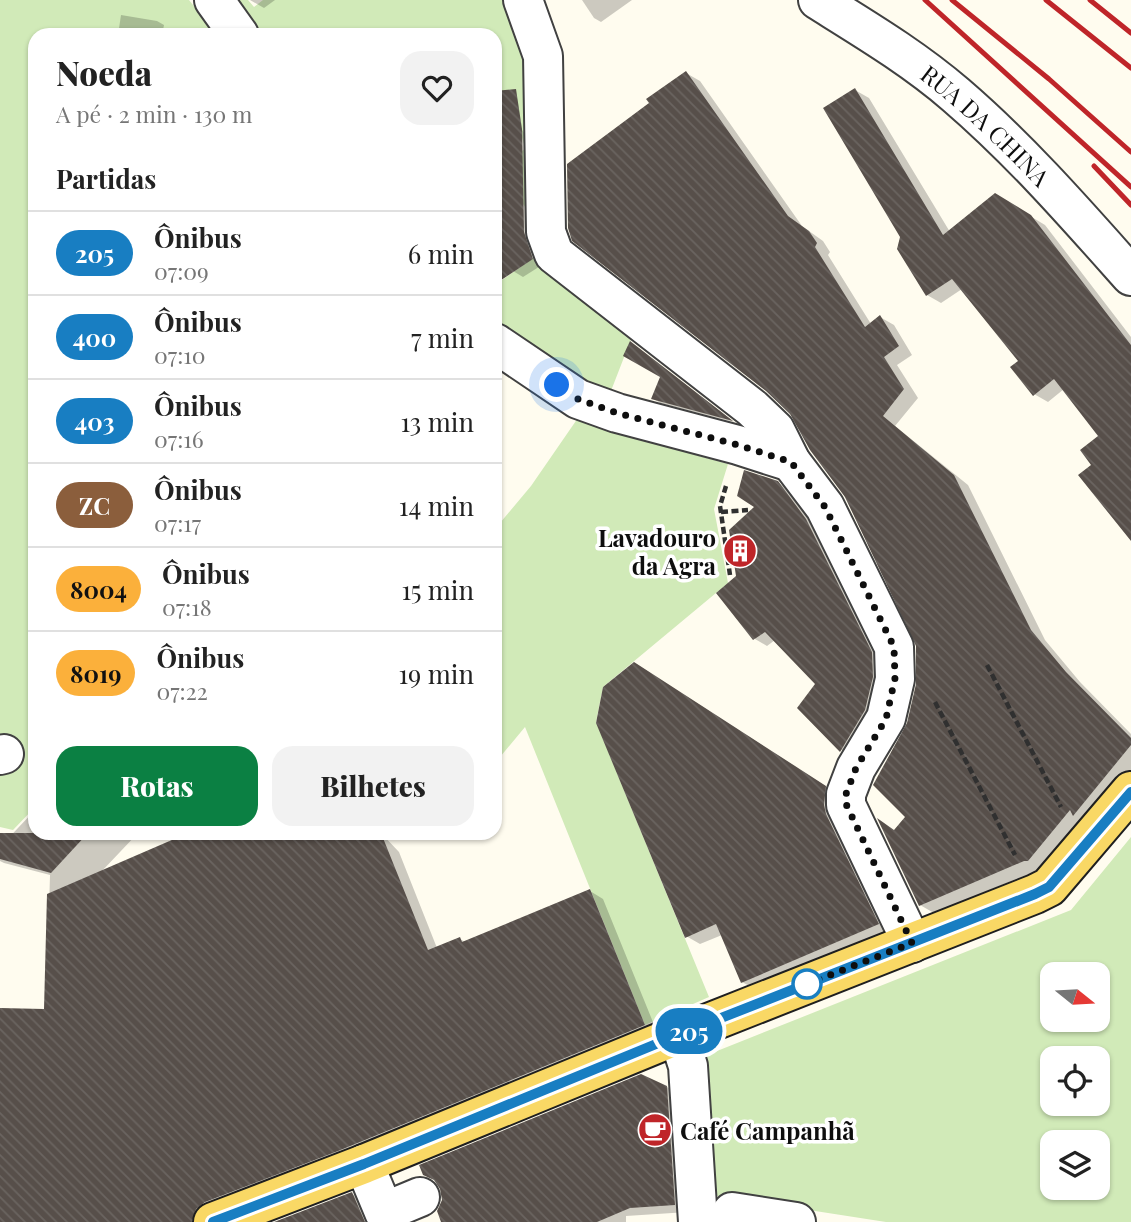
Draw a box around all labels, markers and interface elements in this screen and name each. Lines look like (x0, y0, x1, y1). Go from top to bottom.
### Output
text: Noeda (56, 50, 152, 94)
button: heart (400, 51, 474, 125)
street label: RUA DA CHINA (915, 57, 1058, 193)
text: A pé · 2 min · 130 m (56, 98, 252, 129)
text: Partidas (56, 161, 156, 196)
text: Ônibus (154, 220, 242, 255)
text: 6 min (408, 236, 474, 271)
text: 205 (75, 237, 114, 269)
text: 07:09 (154, 255, 209, 286)
text: Ônibus (154, 304, 242, 339)
text: 7 min (411, 320, 474, 355)
text: 400 (73, 321, 116, 353)
text: 07:10 (154, 339, 206, 370)
your location (539, 367, 574, 402)
text: Ônibus (154, 388, 242, 423)
text: 13 min (400, 404, 474, 439)
text: 403 (75, 405, 114, 437)
text: 07:16 (154, 423, 204, 454)
text: Ônibus (154, 472, 242, 507)
text: 14 min (399, 488, 474, 523)
text: ZC (79, 489, 110, 521)
text: 07:17 (154, 507, 201, 538)
place label: Lavadouro da Agra (598, 521, 717, 581)
building icon: Lavadouro da Agra (721, 532, 759, 570)
text: Ônibus (162, 556, 250, 591)
text: 15 min (402, 572, 474, 607)
text: 8004 (70, 573, 127, 605)
text: 07:18 (162, 591, 212, 622)
text: Ônibus (156, 640, 244, 675)
text: 19 min (398, 656, 474, 691)
text: 8019 (70, 657, 121, 689)
text: 07:22 (156, 675, 208, 706)
button: Rotas (56, 746, 258, 826)
button: Bilhetes (272, 746, 474, 826)
north arrow (1040, 962, 1110, 1032)
map controls (1040, 962, 1110, 1200)
unlabelled marker (792, 969, 822, 999)
line badge: 205 (649, 1008, 729, 1054)
text: 205 (669, 1015, 709, 1047)
button: locate (1040, 1046, 1110, 1116)
cafe icon: Café Campanhã (636, 1111, 674, 1149)
place label: Café Campanhã (680, 1114, 855, 1146)
button: layers (1040, 1130, 1110, 1200)

